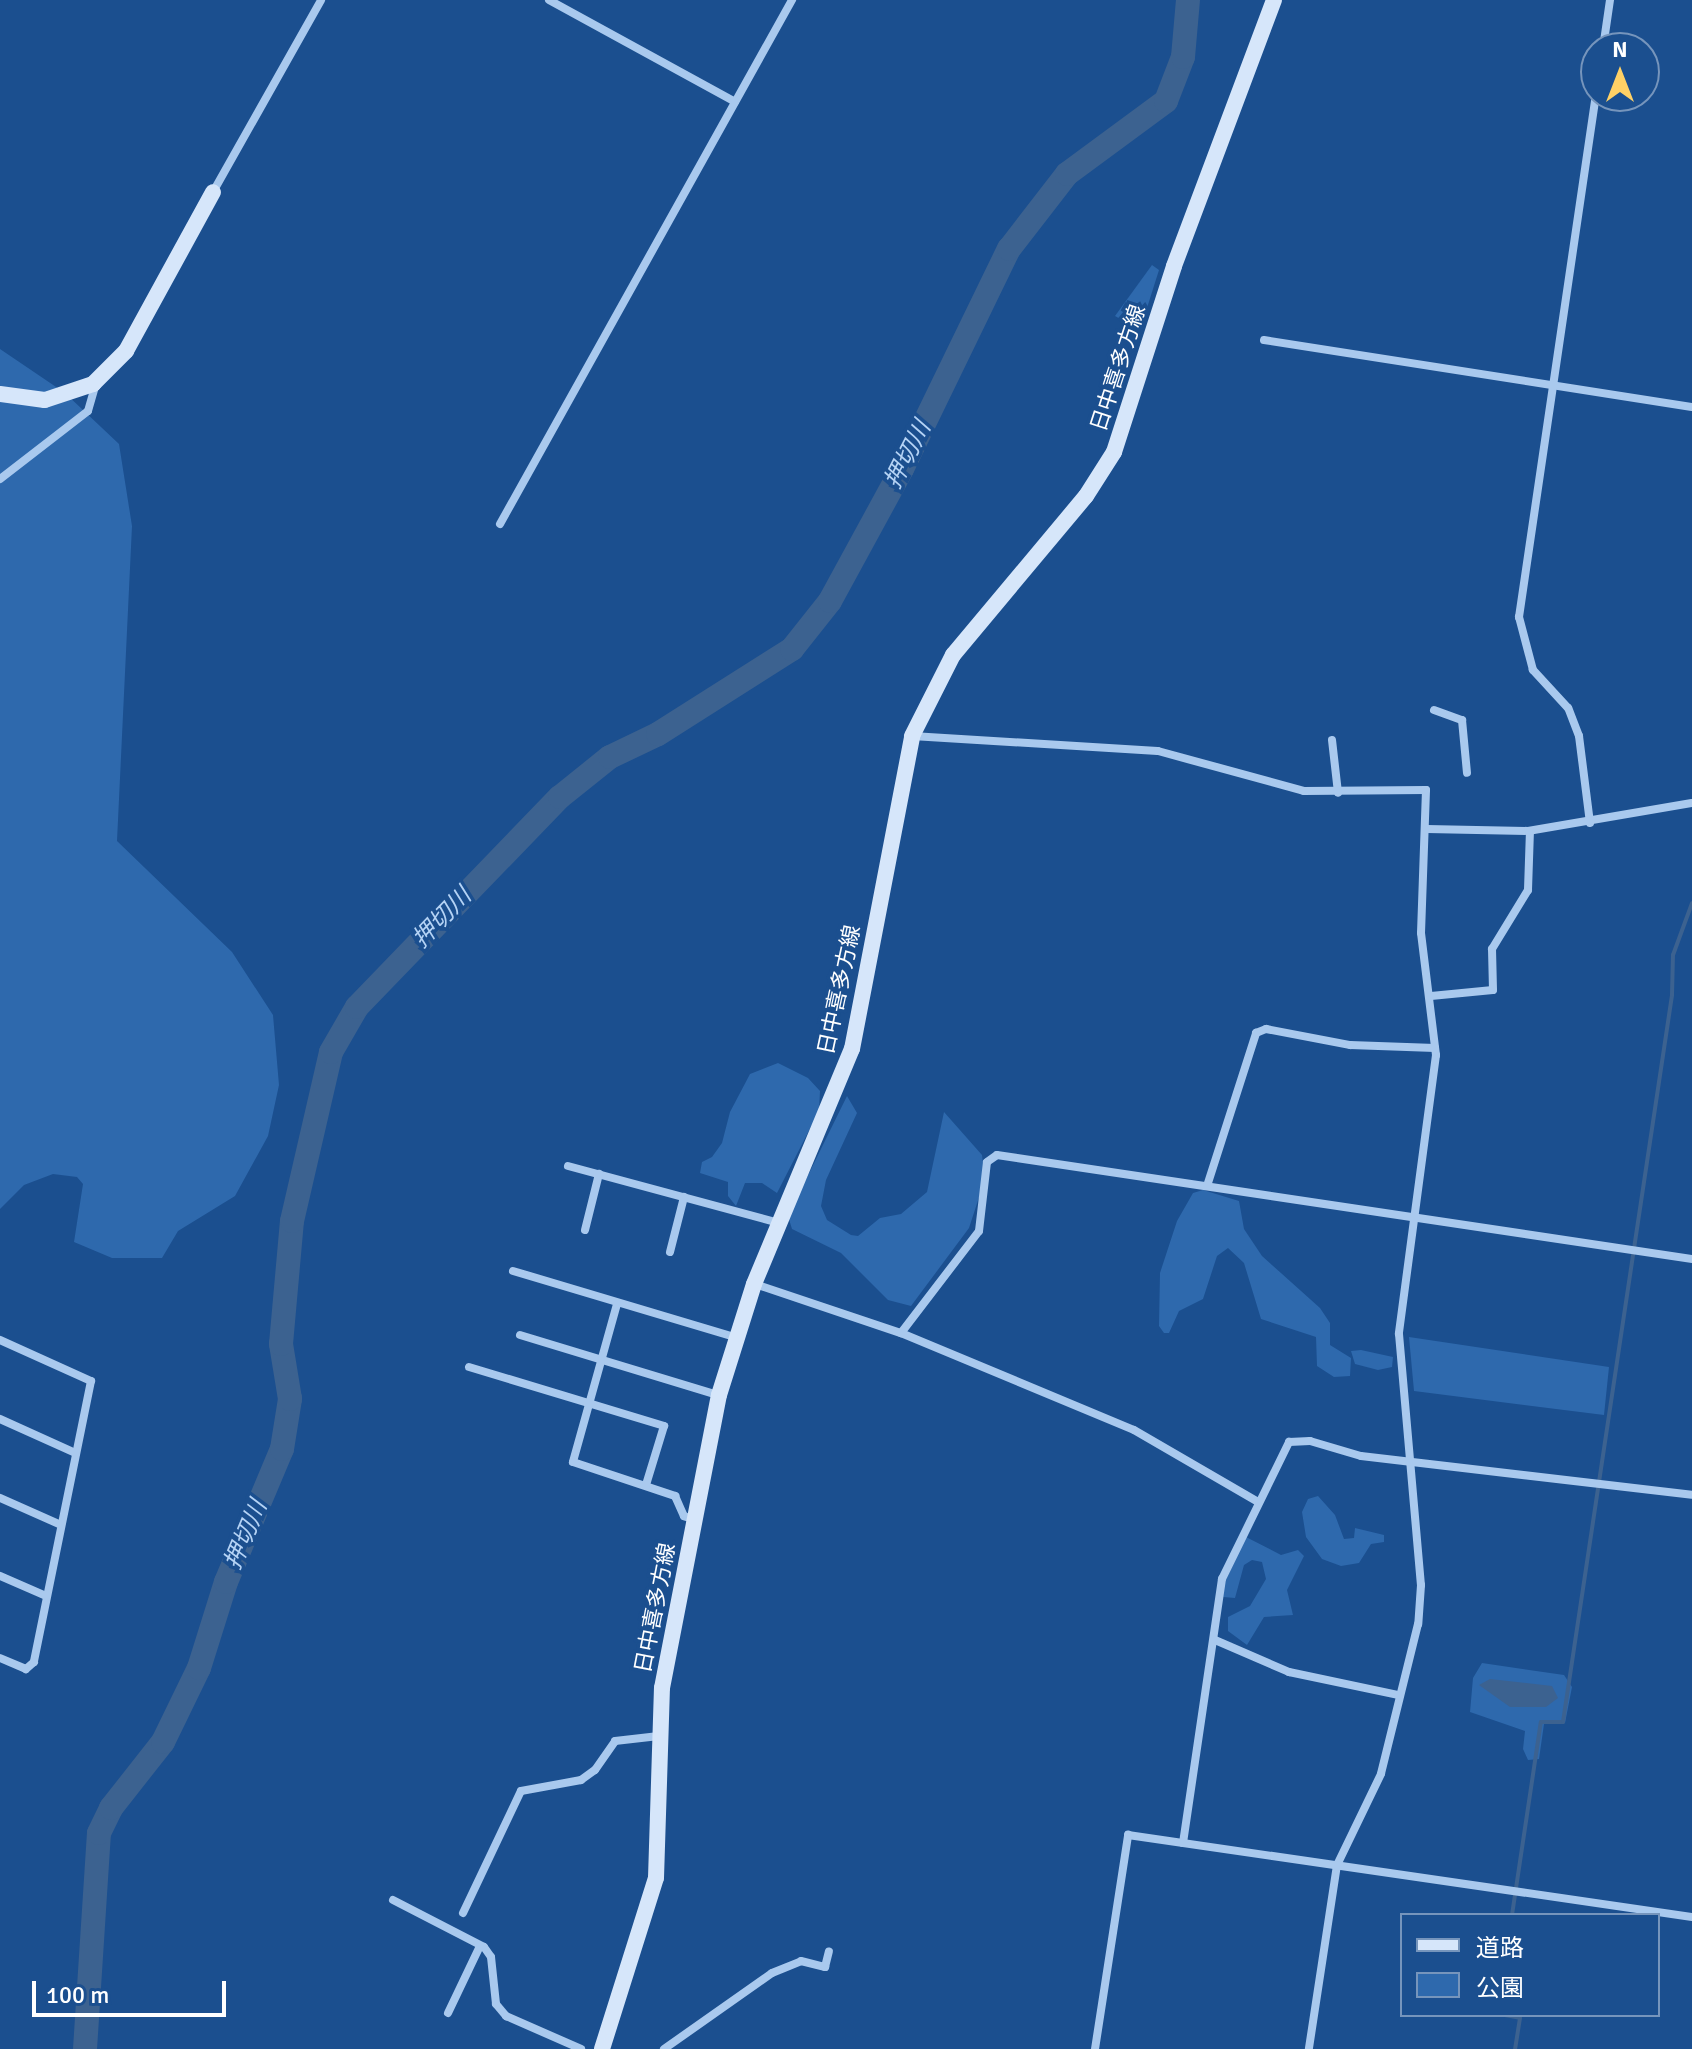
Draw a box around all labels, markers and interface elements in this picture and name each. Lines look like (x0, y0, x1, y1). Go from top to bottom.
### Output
north arrow (1580, 32, 1660, 112)
text: N (1612, 36, 1628, 63)
street label: 日中喜多方線 (1085, 301, 1151, 435)
water label: 押切川 (879, 416, 937, 494)
water label: 押切川 (407, 882, 477, 954)
street label: 日中喜多方線 (812, 923, 866, 1057)
water label: 押切川 (219, 1496, 273, 1574)
street label: 日中喜多方線 (629, 1541, 681, 1675)
legend (1400, 1913, 1660, 2017)
text: 道路 (1476, 1933, 1524, 1963)
scale bar (36, 1965, 230, 2015)
text: 公園 (1476, 1973, 1524, 2003)
text: 100 m (46, 1980, 109, 2010)

